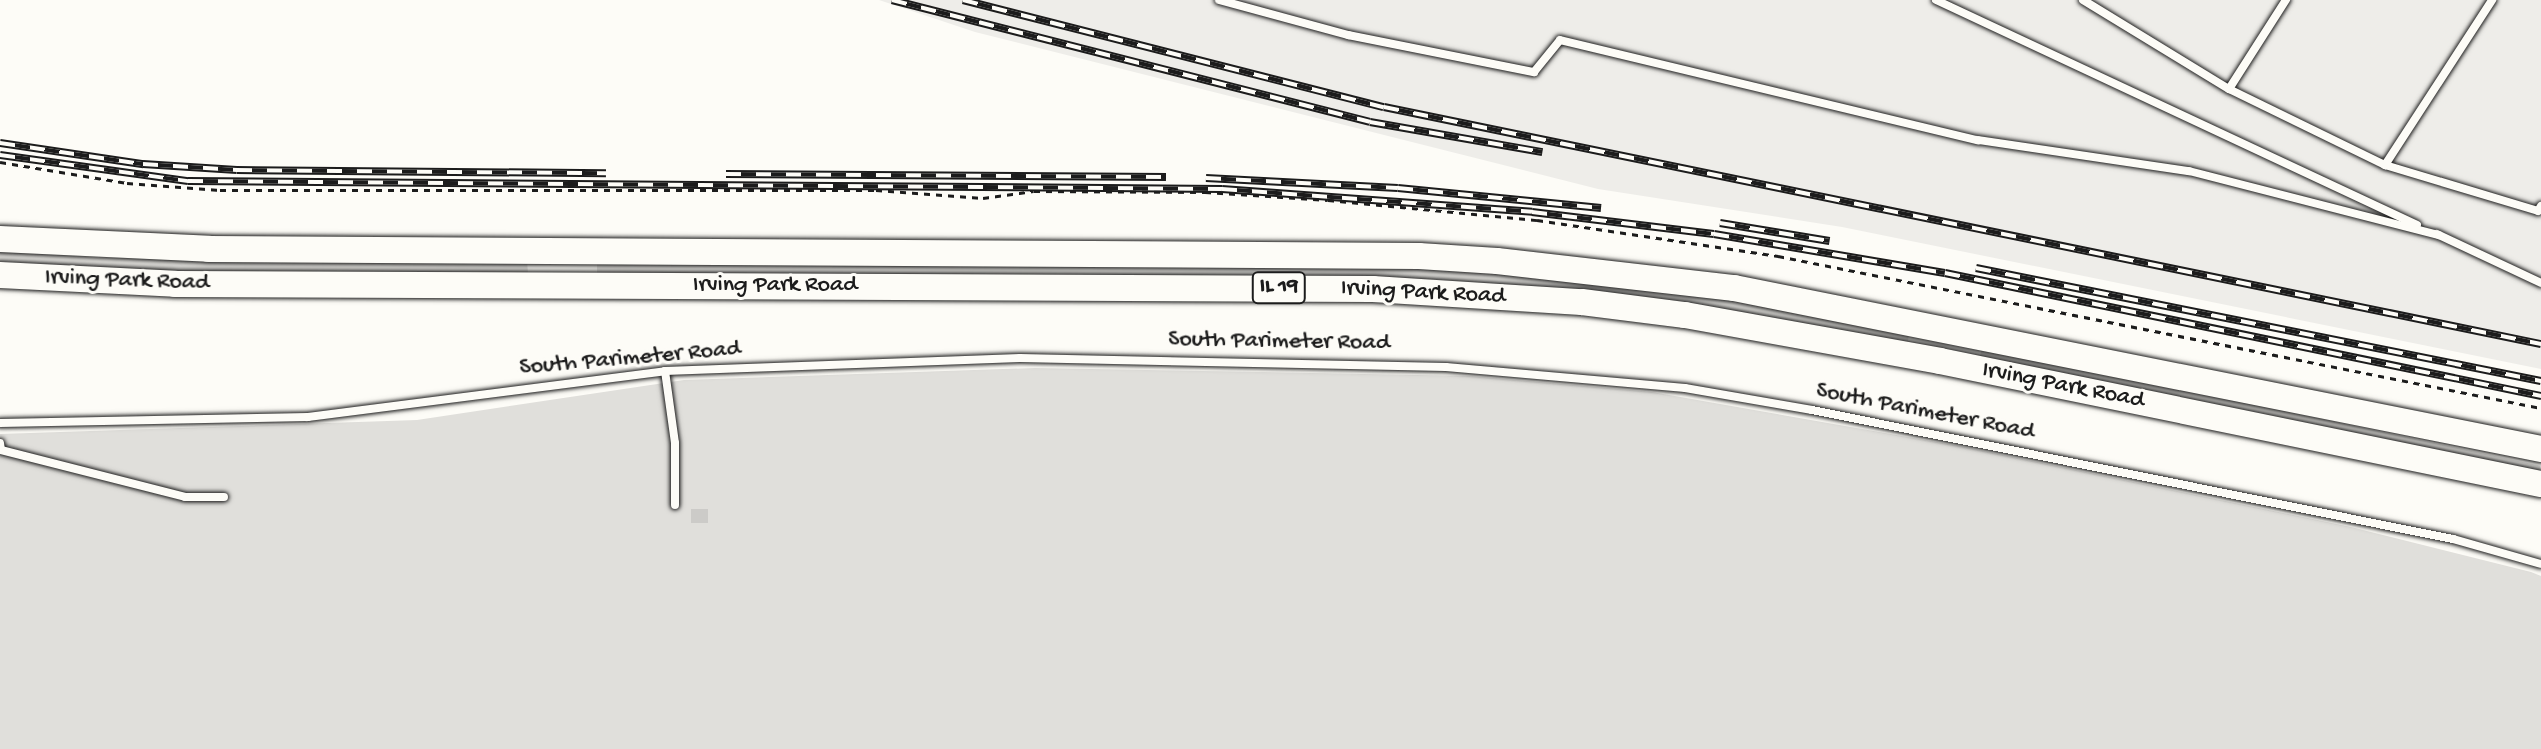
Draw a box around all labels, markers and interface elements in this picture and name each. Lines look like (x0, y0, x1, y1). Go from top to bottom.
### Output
street label: Irving Park Road (44, 264, 210, 298)
road number: IL 19 (1251, 270, 1307, 306)
street label: Irving Park Road (693, 272, 857, 300)
street label: Irving Park Road (1340, 274, 1506, 312)
street label: South Parimeter Road (1168, 326, 1390, 358)
street label: South Parimeter Road (518, 335, 742, 383)
street label: Irving Park Road (1979, 356, 2147, 416)
street label: South Parimeter Road (1813, 377, 2037, 447)

